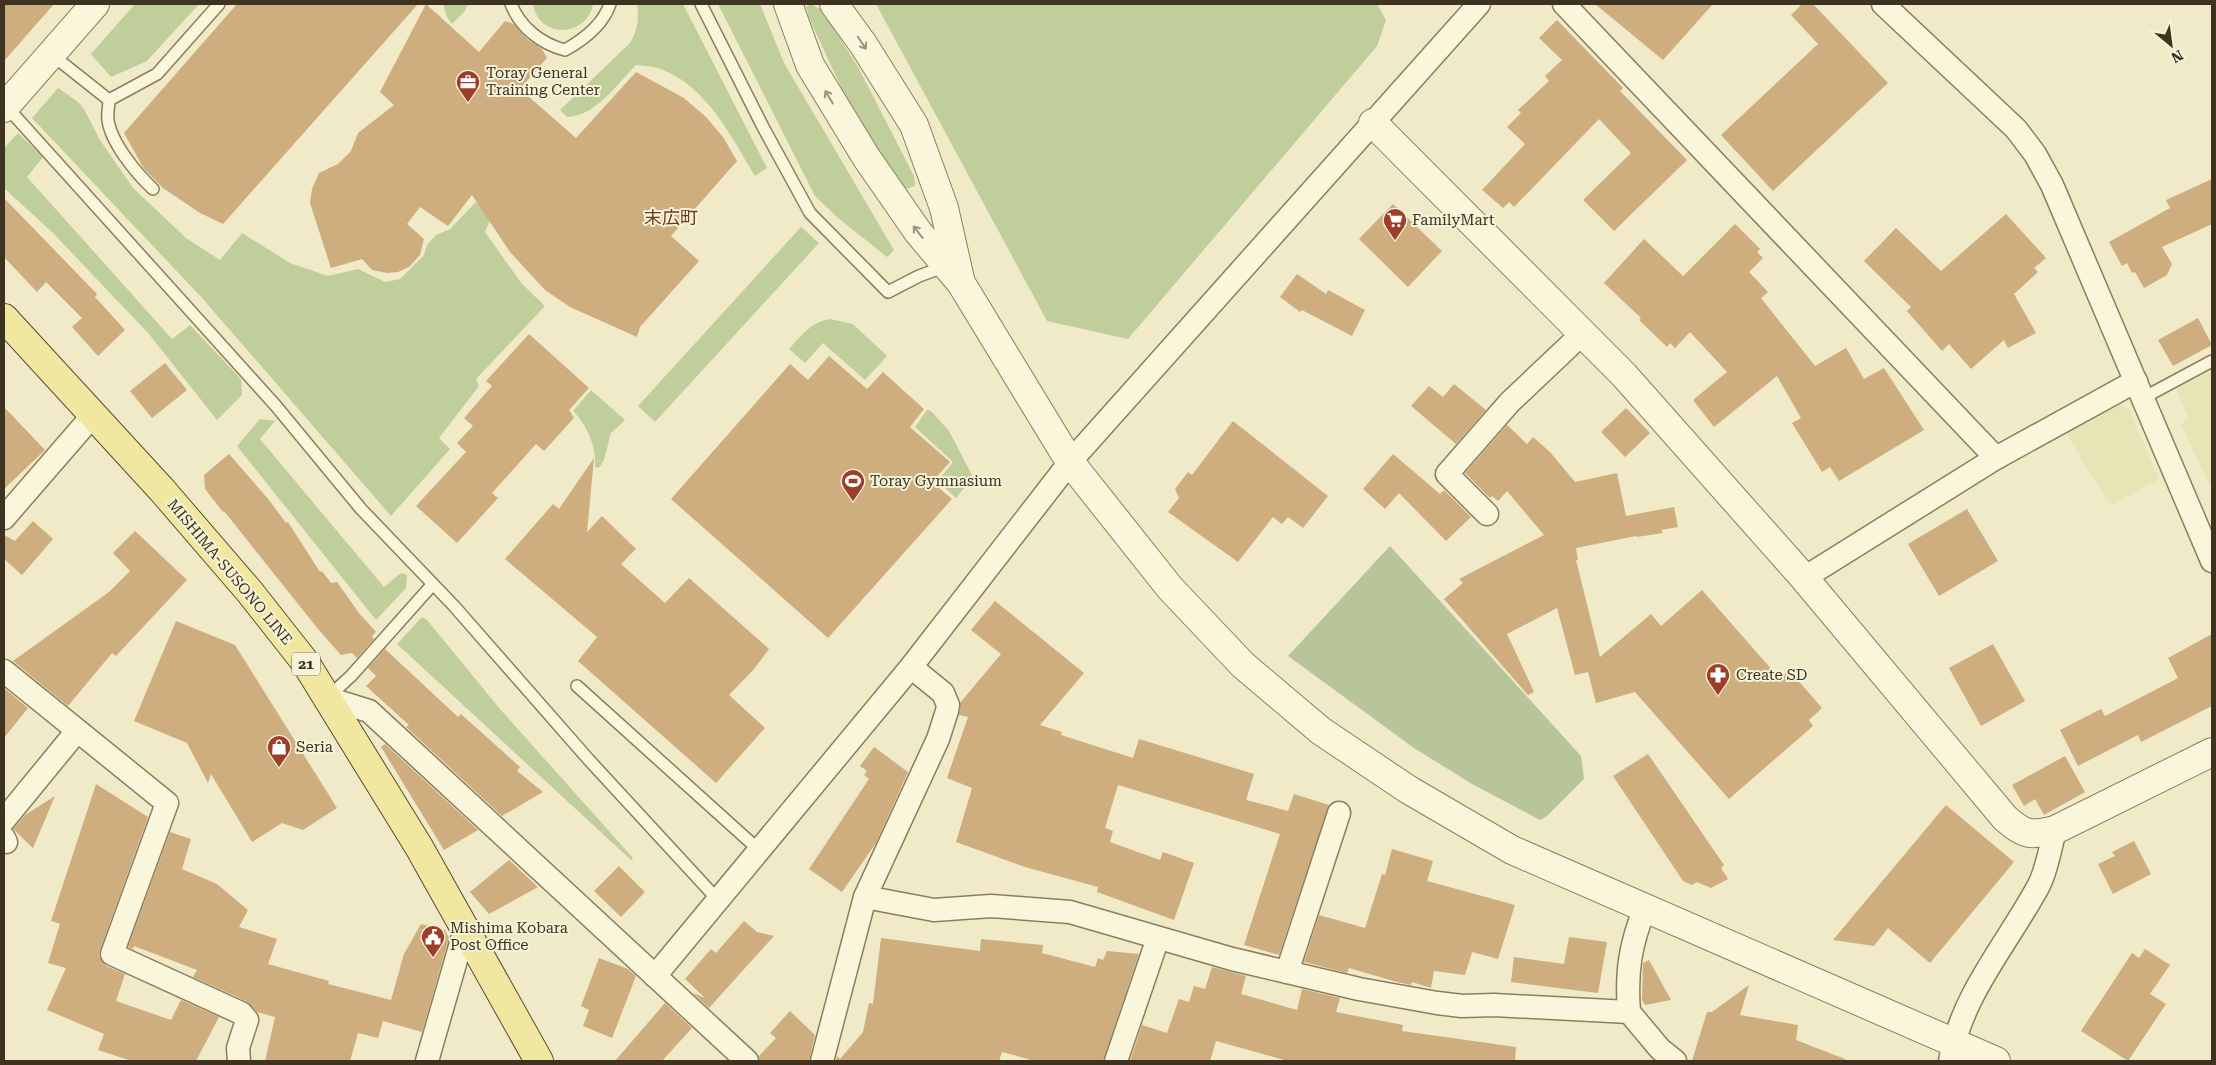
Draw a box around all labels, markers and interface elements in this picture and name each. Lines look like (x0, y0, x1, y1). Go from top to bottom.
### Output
north arrow (2146, 20, 2196, 70)
one-way arrow (857, 36, 867, 50)
text: N (2169, 47, 2186, 66)
place label: Toray General Training Center (486, 64, 600, 99)
office icon: Toray General Training Center (455, 69, 481, 103)
one-way arrow (824, 90, 834, 104)
district label: 末広町 (644, 207, 698, 228)
supermarket icon: FamilyMart (1382, 207, 1408, 241)
place label: FamilyMart (1412, 211, 1495, 229)
one-way arrow (913, 226, 924, 239)
sports icon: Toray Gymnasium (840, 468, 866, 502)
place label: Toray Gymnasium (870, 472, 1002, 490)
street label: MISHIMA-SUSONO LINE (164, 496, 296, 648)
road number: 21 (292, 652, 320, 676)
pharmacy icon: Create SD (1705, 662, 1731, 696)
place label: Create SD (1736, 666, 1807, 684)
shop icon: Seria (266, 734, 292, 768)
place label: Seria (296, 738, 333, 756)
place label: Mishima Kobara Post Office (450, 919, 568, 954)
public building icon: Mishima Kobara Post Office (420, 924, 446, 958)

